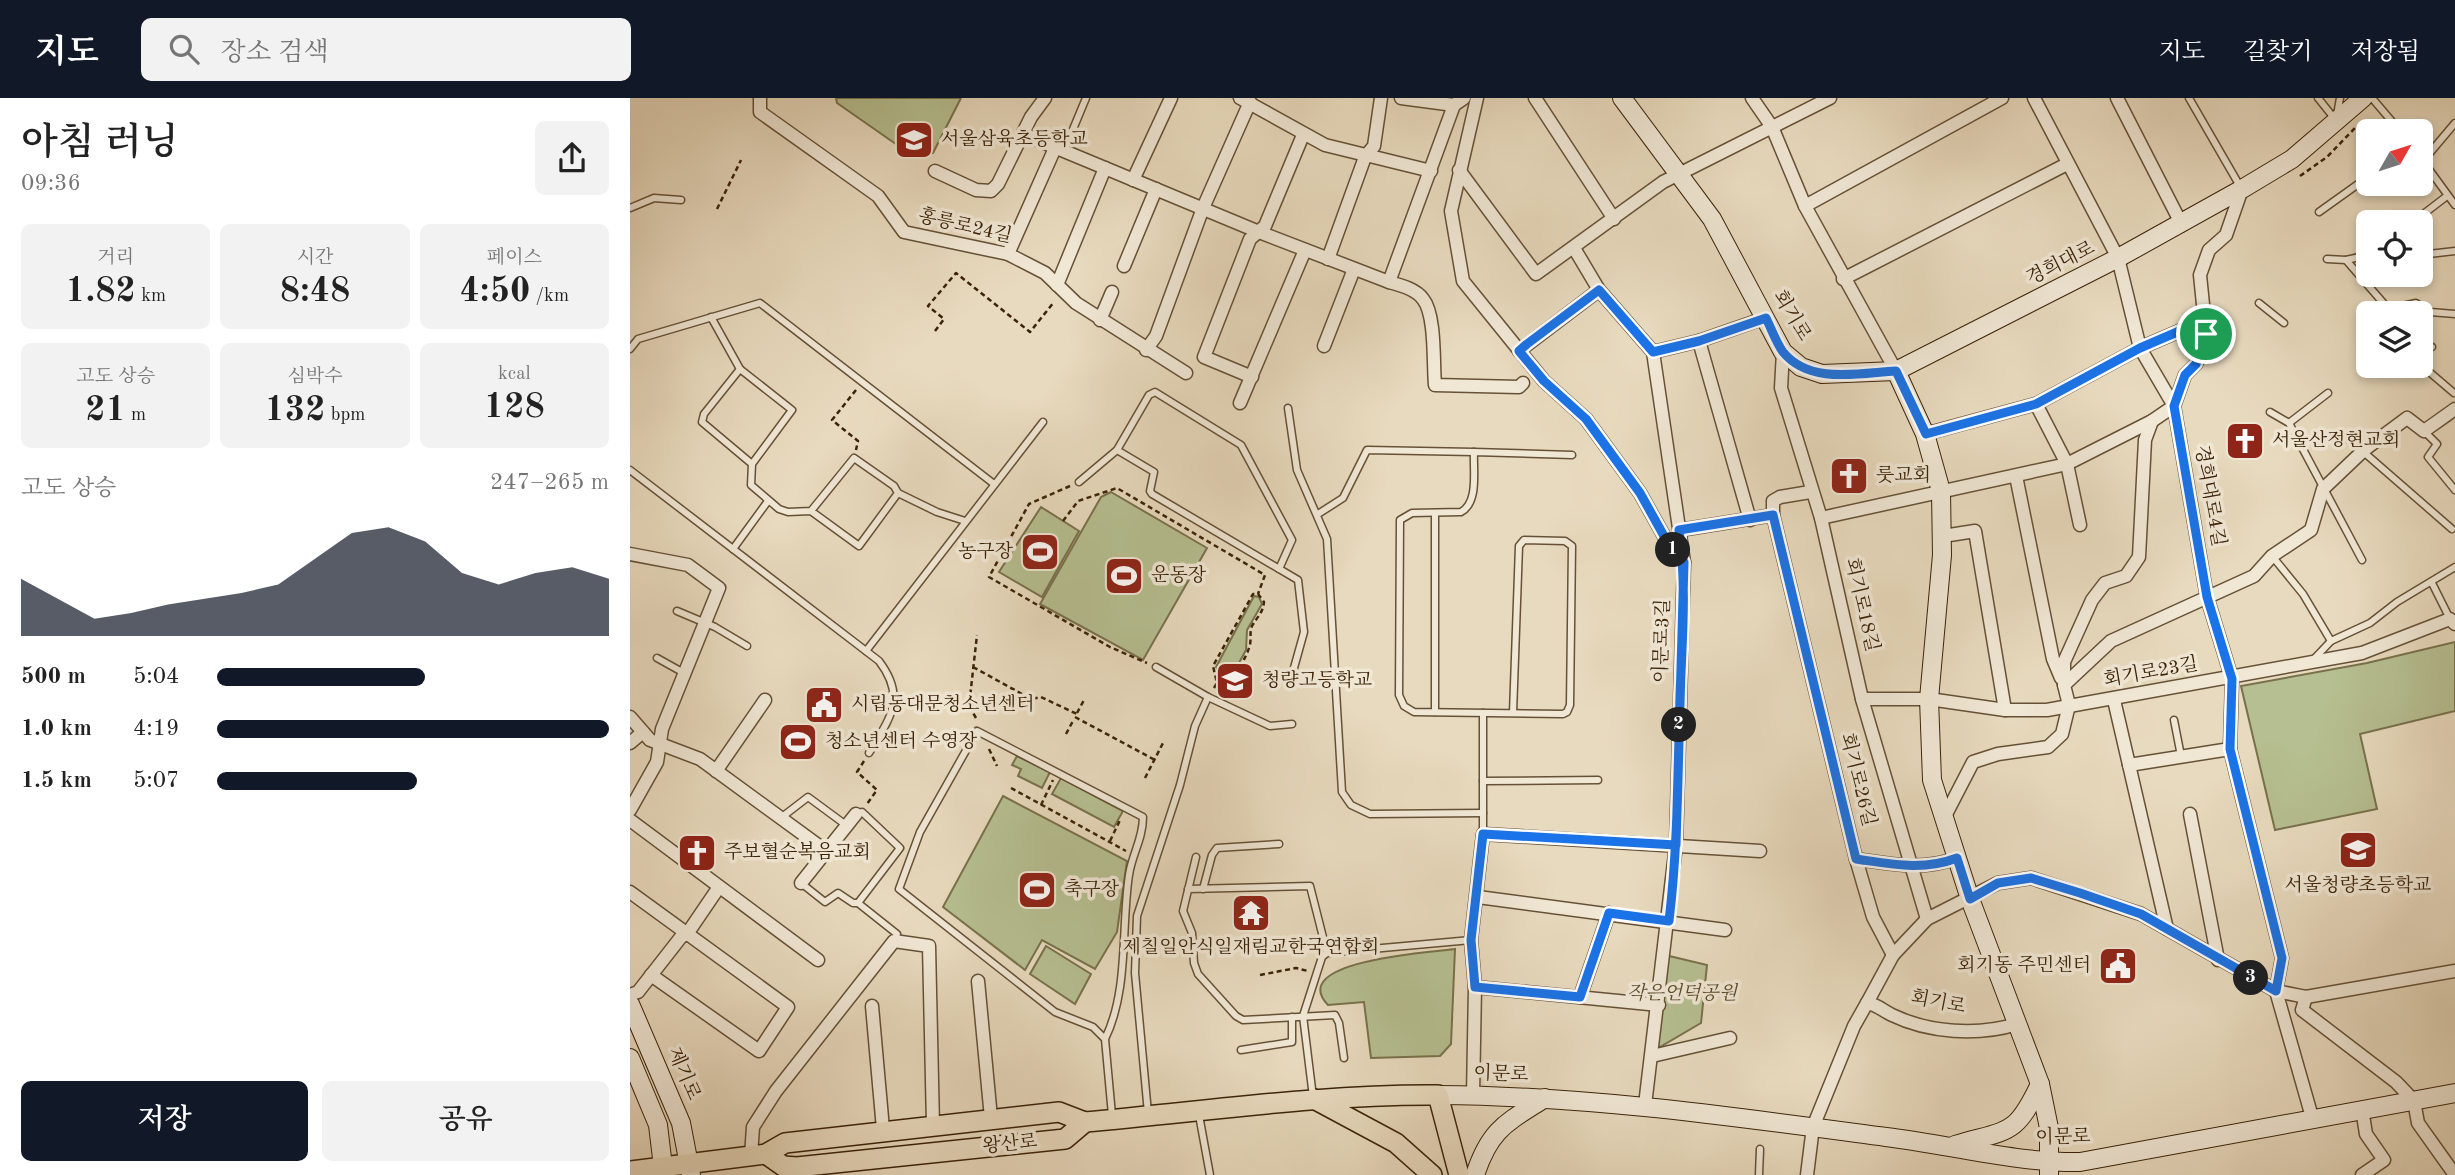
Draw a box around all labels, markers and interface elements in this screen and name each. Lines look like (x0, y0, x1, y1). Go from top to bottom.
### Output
search box (141, 18, 631, 81)
icon: search (165, 30, 203, 68)
text: 지도 (35, 37, 99, 70)
text: 장소 검색 (221, 40, 329, 66)
text: 지도 (2159, 41, 2205, 65)
text: 길찾기 (2243, 41, 2312, 65)
text: 저장됨 (2350, 41, 2420, 65)
school or university icon: 서울삼육초등학교 (893, 119, 935, 161)
north arrow (2356, 119, 2432, 196)
map controls (2356, 119, 2433, 378)
button: share (535, 121, 609, 195)
text: 아침 러닝 (21, 125, 178, 163)
place label: 서울삼육초등학교 (941, 129, 1088, 150)
text: 09:36 (21, 172, 81, 195)
street label: 홍릉로24길 (916, 204, 1014, 247)
button: locate (2356, 210, 2433, 287)
street label: 경희대로 (2023, 237, 2098, 289)
text: 거리 (97, 249, 134, 268)
text: 시간 (297, 249, 333, 268)
text: 페이스 (487, 249, 542, 268)
text: 1.82 (65, 274, 136, 309)
text: 8:48 (280, 274, 350, 309)
text: 4:50 (460, 274, 530, 309)
street label: 회기로 (1769, 286, 1815, 344)
text: km (136, 287, 166, 306)
text: /km (530, 287, 569, 306)
button: layers (2356, 301, 2433, 378)
pin (2176, 304, 2236, 364)
icon: arrive (2187, 315, 2225, 353)
text: kcal (498, 365, 531, 384)
text: 고도 상승 (76, 368, 155, 387)
text: 심박수 (287, 368, 343, 387)
text: 128 (484, 390, 545, 425)
text: 21 (85, 393, 126, 428)
text: 132 (265, 393, 325, 428)
text: m (126, 406, 146, 425)
text: bpm (325, 406, 365, 425)
church icon: 서울산정현교회 (2224, 420, 2266, 462)
place label: 서울산정현교회 (2272, 430, 2400, 451)
street label: 경희대로4길 (2191, 443, 2229, 548)
church icon: 룻교회 (1828, 455, 1870, 497)
place label: 룻교회 (1876, 465, 1931, 486)
text: 247–265 m (490, 471, 609, 494)
text: 고도 상승 (21, 477, 116, 500)
sports icon: 농구장 (1019, 531, 1061, 573)
pin: 1 (1656, 532, 1690, 568)
text: 1 (1667, 540, 1678, 559)
place label: 농구장 (958, 541, 1014, 562)
sports icon: 운동장 (1103, 555, 1145, 597)
street label: 회기로18길 (1841, 556, 1883, 654)
place label: 운동장 (1151, 565, 1207, 586)
street label: 이문로3길 (1650, 598, 1674, 684)
street label: 회기로23길 (2102, 653, 2200, 691)
school or university icon: 청량고등학교 (1214, 660, 1256, 702)
text: 500 m (21, 665, 86, 688)
text: 5:04 (133, 665, 179, 688)
place label: 청량고등학교 (1262, 670, 1372, 691)
public building icon: 시립동대문청소년센터 (803, 684, 845, 726)
place label: 시립동대문청소년센터 (851, 694, 1035, 715)
pin: 2 (1662, 708, 1696, 742)
text: 2 (1673, 715, 1684, 734)
text: 1.0 km (21, 717, 92, 740)
text: 4:19 (133, 717, 179, 740)
sports icon: 청소년센터 수영장 (777, 721, 819, 763)
place label: 청소년센터 수영장 (825, 731, 978, 752)
street label: 회기로26길 (1836, 731, 1880, 829)
text: 1.5 km (21, 769, 92, 792)
text: 5:07 (133, 769, 179, 792)
school or university icon: 서울청량초등학교 (2337, 829, 2379, 871)
church icon: 주보혈순복음교회 (676, 832, 718, 874)
place label: 주보혈순복음교회 (724, 841, 871, 863)
sports icon: 축구장 (1016, 869, 1058, 911)
place label: 서울청량초등학교 (2285, 875, 2431, 896)
place label: 축구장 (1064, 878, 1120, 900)
temple icon: 제칠일안식일재림교한국연합회 (1230, 892, 1272, 934)
place label: 제칠일안식일재림교한국연합회 (1123, 937, 1379, 958)
public building icon: 회기동 주민센터 (2097, 945, 2139, 987)
place label: 회기동 주민센터 (1957, 955, 2091, 976)
pin: 3 (2234, 960, 2268, 996)
text: 3 (2245, 968, 2256, 987)
park label: 작은언덕공원 (1627, 982, 1739, 1004)
street label: 회기로 (1909, 986, 1967, 1018)
street label: 제기로 (663, 1044, 704, 1103)
street label: 이문로 (1473, 1063, 1529, 1085)
button: 저장 (21, 1081, 308, 1161)
button: 공유 (322, 1081, 609, 1161)
street label: 이문로 (2035, 1126, 2091, 1148)
street label: 왕산로 (981, 1131, 1038, 1157)

